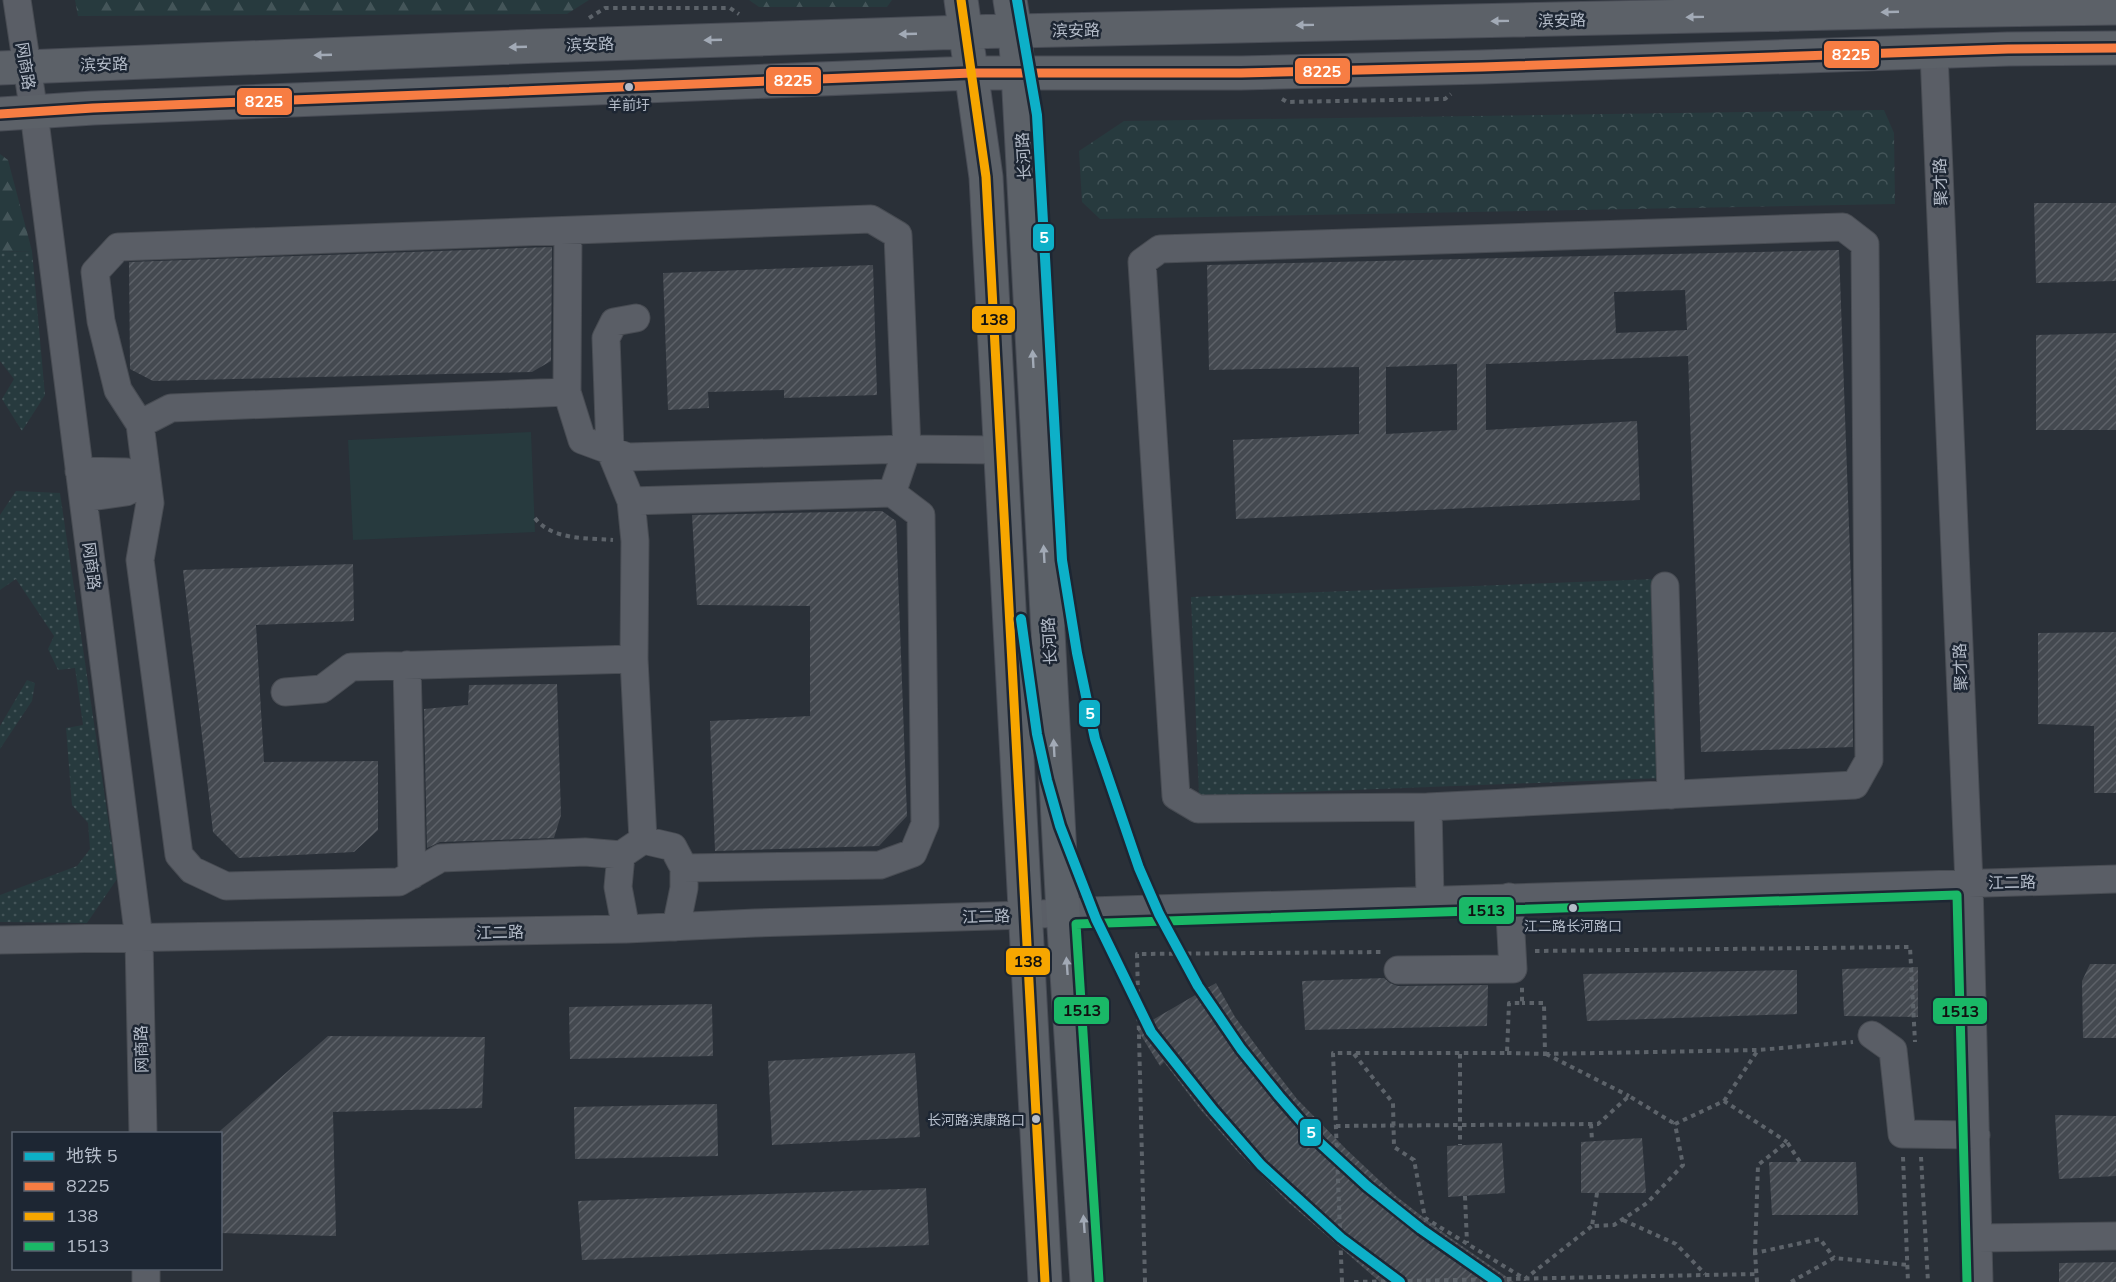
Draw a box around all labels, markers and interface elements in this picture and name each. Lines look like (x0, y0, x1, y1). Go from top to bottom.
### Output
one-way arrow (1880, 7, 1899, 17)
street label: 滨安路 (1538, 10, 1586, 30)
one-way arrow (1685, 12, 1704, 22)
one-way arrow (1490, 16, 1509, 26)
street label: 滨安路 (1052, 20, 1100, 40)
one-way arrow (1295, 20, 1314, 30)
one-way arrow (898, 29, 917, 38)
street label: 滨安路 (566, 33, 614, 55)
one-way arrow (703, 35, 722, 45)
line badge: 8225 (1823, 40, 1880, 69)
street label: 网商路 (12, 41, 40, 91)
one-way arrow (508, 42, 527, 51)
text: 8225 (1832, 44, 1871, 64)
one-way arrow (314, 50, 333, 59)
street label: 滨安路 (80, 53, 128, 75)
line badge: 8225 (1294, 57, 1351, 85)
text: 8225 (1303, 61, 1342, 81)
line badge: 8225 (765, 66, 822, 95)
text: 8225 (774, 70, 813, 90)
marker: 羊前圩 (623, 81, 635, 93)
line badge: 8225 (236, 87, 293, 116)
text: 8225 (245, 91, 284, 111)
place label: 羊前圩 (608, 96, 650, 114)
street label: 长河路 (1012, 132, 1034, 180)
street label: 聚才路 (1929, 158, 1951, 206)
line badge: 5 (1032, 223, 1055, 252)
text: 5 (1039, 227, 1049, 247)
line badge: 138 (971, 305, 1016, 334)
text: 138 (980, 309, 1009, 329)
one-way arrow (1029, 349, 1038, 368)
street label: 网商路 (79, 541, 105, 591)
one-way arrow (1039, 544, 1048, 563)
street label: 长河路 (1038, 617, 1060, 665)
street label: 聚才路 (1949, 643, 1971, 691)
line badge: 5 (1078, 699, 1101, 728)
text: 5 (1085, 703, 1095, 723)
one-way arrow (1050, 739, 1059, 758)
street label: 江二路 (1988, 872, 2036, 892)
line badge: 1513 (1458, 896, 1515, 925)
text: 1513 (1467, 900, 1505, 920)
marker: 江二路长河路口 (1567, 902, 1579, 914)
street label: 江二路 (962, 905, 1010, 927)
place label: 江二路长河路口 (1524, 917, 1622, 935)
street label: 江二路 (476, 922, 524, 942)
line badge: 138 (1005, 947, 1051, 976)
text: 138 (1014, 951, 1043, 971)
one-way arrow (1062, 957, 1071, 976)
line badge: 1513 (1053, 996, 1110, 1025)
line badge: 1513 (1932, 997, 1988, 1025)
text: 1513 (1063, 1000, 1101, 1020)
text: 1513 (1941, 1001, 1979, 1021)
street label: 网商路 (131, 1025, 151, 1073)
place label: 长河路滨康路口 (927, 1111, 1025, 1129)
marker: 长河路滨康路口 (1030, 1113, 1042, 1125)
line badge: 5 (1299, 1118, 1322, 1147)
text: 5 (1306, 1122, 1316, 1142)
legend (12, 1132, 222, 1270)
text: 地铁 5 (66, 1144, 118, 1167)
text: 8225 (66, 1174, 109, 1197)
text: 138 (66, 1204, 98, 1227)
one-way arrow (1079, 1214, 1088, 1233)
text: 1513 (66, 1234, 109, 1257)

